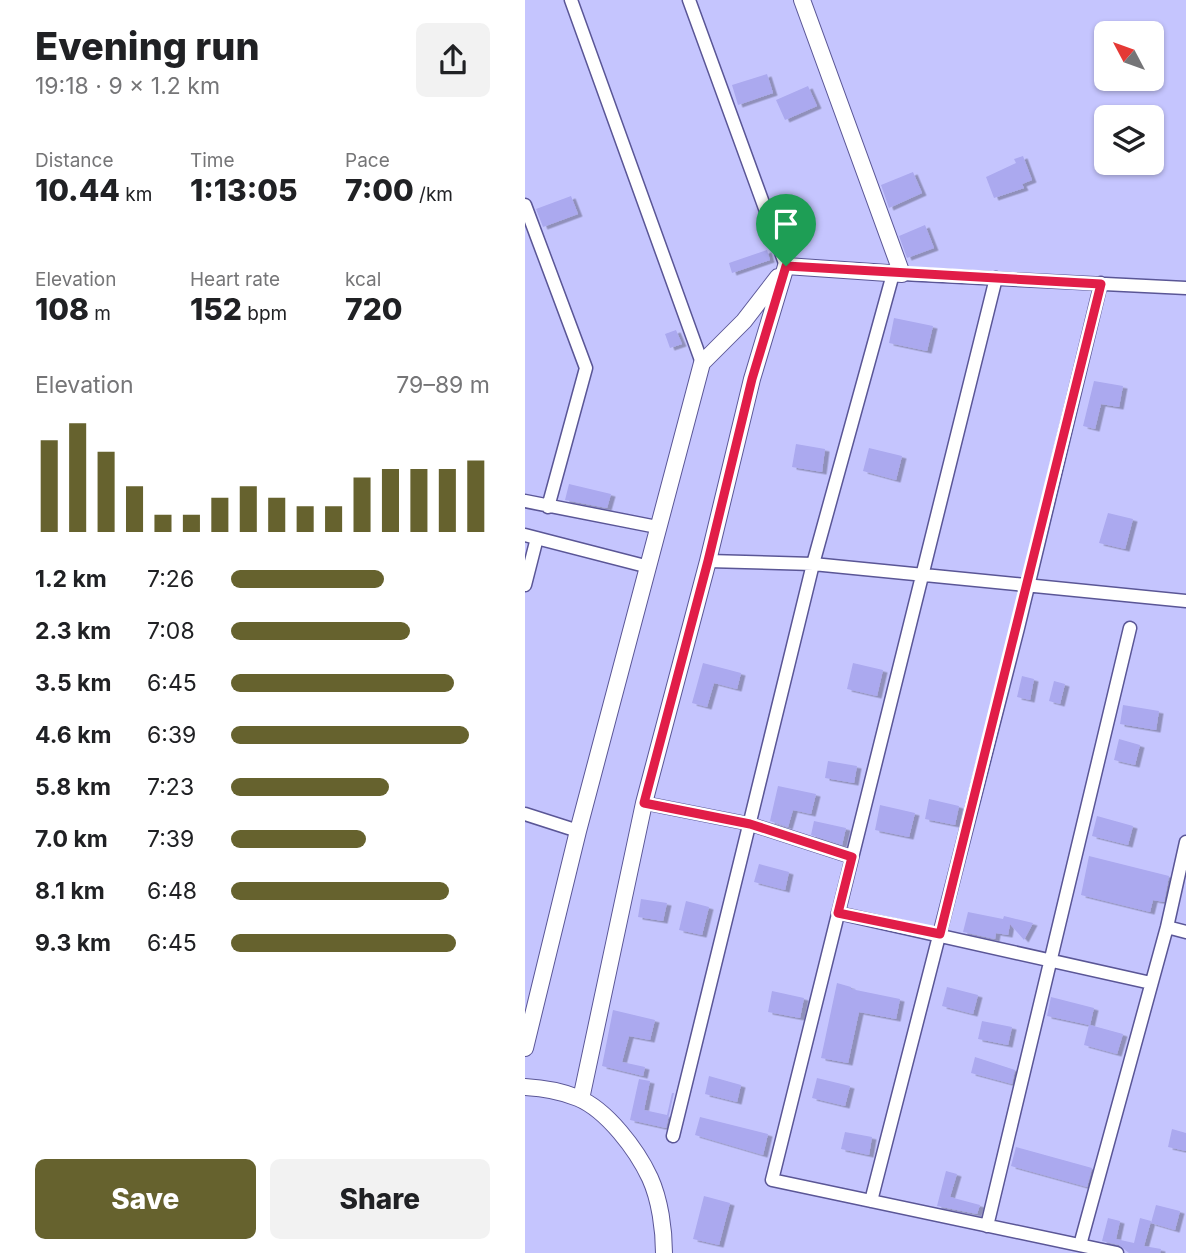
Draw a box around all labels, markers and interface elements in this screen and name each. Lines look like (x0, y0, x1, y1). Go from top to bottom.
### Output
north arrow (1094, 21, 1164, 91)
map controls (1094, 21, 1164, 175)
text: Evening run (35, 23, 260, 69)
button: share (416, 23, 490, 97)
text: 19:18 · 9 × 1.2 km (35, 72, 220, 100)
button: layers (1094, 105, 1164, 175)
text: Distance (35, 149, 113, 172)
text: Time (190, 149, 235, 172)
text: Pace (345, 149, 390, 172)
text: 10.44 (35, 172, 120, 208)
text: 1:13:05 (190, 172, 298, 208)
text: 7:00 (345, 172, 414, 208)
text: km (120, 183, 152, 206)
text: /km (414, 183, 453, 206)
pin (756, 194, 816, 266)
icon: arrive (767, 205, 805, 243)
text: Elevation (35, 268, 116, 291)
text: Heart rate (190, 268, 280, 291)
text: kcal (345, 268, 381, 291)
text: 108 (35, 291, 89, 327)
text: 152 (190, 291, 242, 327)
text: 720 (345, 291, 403, 327)
text: m (89, 302, 111, 325)
text: bpm (242, 302, 287, 325)
text: Elevation (35, 371, 134, 399)
text: 79–89 m (396, 371, 490, 399)
text: 1.2 km (35, 565, 107, 593)
text: 7:26 (147, 565, 194, 593)
text: 2.3 km (35, 617, 111, 645)
text: 7:08 (147, 617, 195, 645)
text: 3.5 km (35, 669, 111, 697)
text: 6:45 (147, 669, 197, 697)
text: 4.6 km (35, 721, 112, 749)
text: 6:39 (147, 721, 196, 749)
text: 5.8 km (35, 773, 111, 801)
text: 7:23 (147, 773, 194, 801)
text: 7.0 km (35, 825, 108, 853)
text: 7:39 (147, 825, 194, 853)
text: 8.1 km (35, 877, 105, 905)
text: 6:48 (147, 877, 197, 905)
text: 9.3 km (35, 929, 111, 957)
text: 6:45 (147, 929, 197, 957)
button: Save (35, 1159, 256, 1239)
button: Share (270, 1159, 490, 1239)

